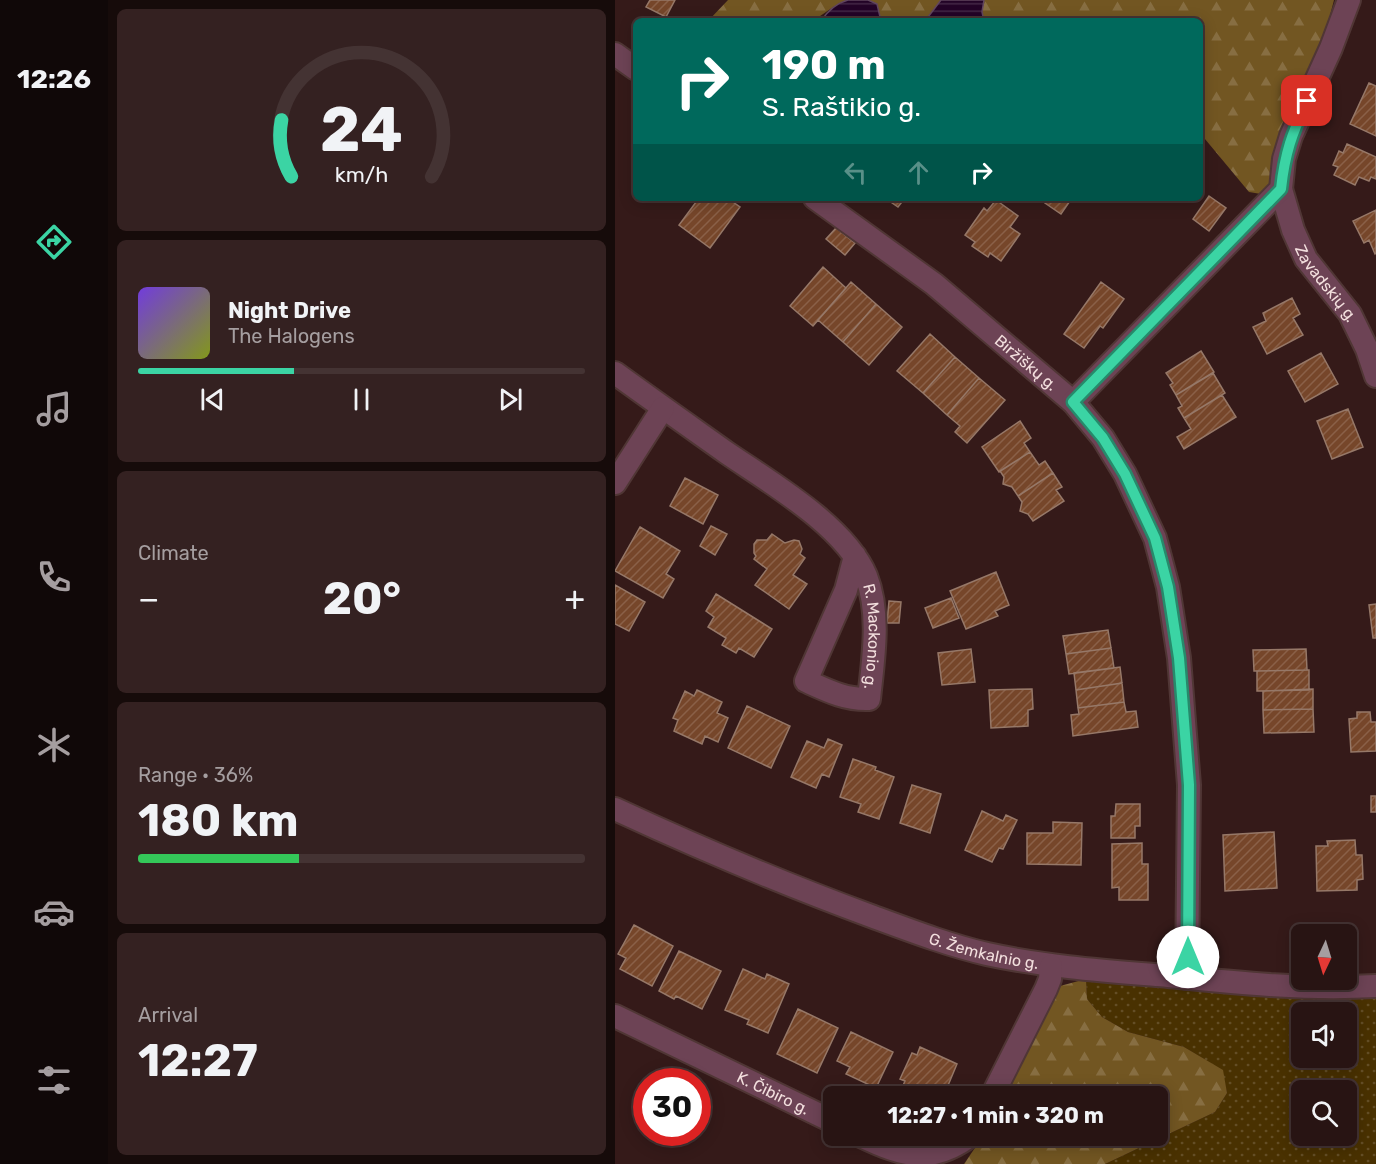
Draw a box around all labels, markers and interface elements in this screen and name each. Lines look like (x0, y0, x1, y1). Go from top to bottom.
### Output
text: 190 m (762, 40, 886, 90)
icon: right (663, 42, 741, 120)
text: 12:26 (17, 63, 91, 95)
pin (1281, 75, 1332, 126)
icon: arrive (1290, 84, 1323, 117)
text: S. Raštikio g. (762, 91, 921, 123)
text: 24 (320, 93, 403, 167)
icon: left (839, 156, 872, 189)
icon: ahead (902, 156, 935, 189)
icon: right (965, 156, 998, 189)
text: km/h (335, 162, 388, 187)
icon: directions (33, 221, 75, 263)
street label: Zavadskių g. (1291, 242, 1362, 325)
text: Night Drive (228, 297, 351, 324)
text: The Halogens (228, 324, 355, 348)
street label: Biržiškų g. (991, 330, 1062, 394)
icon: previous (196, 383, 229, 416)
icon: pause (345, 383, 378, 416)
icon: next (494, 383, 527, 416)
icon: music (33, 388, 75, 430)
text: Climate (138, 541, 209, 565)
icon: phone (33, 556, 75, 598)
text: 20° (323, 572, 401, 625)
text: − (138, 579, 159, 618)
text: + (564, 579, 585, 618)
street label: R. Mackonio g. (860, 581, 884, 691)
icon: climate (33, 724, 75, 766)
text: Range · 36% (138, 763, 253, 787)
text: 180 km (138, 794, 299, 847)
icon: car (33, 891, 75, 933)
north arrow (1291, 924, 1357, 990)
map controls (1291, 924, 1357, 1146)
position arrow (1156, 925, 1220, 989)
street label: G. Žemkalnio g. (927, 928, 1040, 973)
button: sound (1291, 1002, 1357, 1068)
text: Arrival (138, 1003, 198, 1027)
text: 12:27 (138, 1034, 258, 1087)
icon: filters (33, 1059, 75, 1101)
street label: K. Čibiro g. (734, 1067, 813, 1118)
speed limit sign: 30 (633, 1068, 711, 1146)
button: search (1291, 1080, 1357, 1146)
text: 12:27 · 1 min · 320 m (887, 1102, 1104, 1129)

